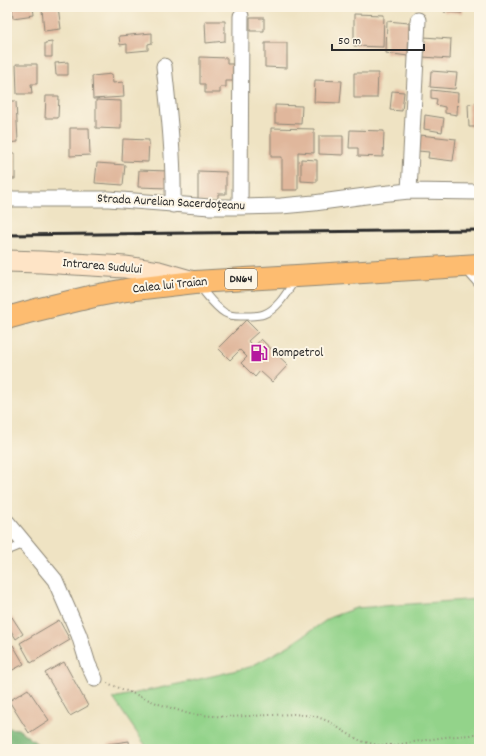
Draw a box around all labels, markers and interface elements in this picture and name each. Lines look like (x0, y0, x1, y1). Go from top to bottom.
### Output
scale bar (332, 26, 424, 52)
text: 50 m (338, 33, 361, 50)
street label: Strada Aurelian Sacerdoțeanu (97, 190, 245, 216)
street label: Intrarea Sudului (62, 254, 143, 280)
road number: DN64 (225, 269, 257, 289)
street label: Calea lui Traian (132, 273, 208, 299)
fuel station icon: Rompetrol (249, 343, 269, 363)
place label: Rompetrol (272, 344, 323, 363)

